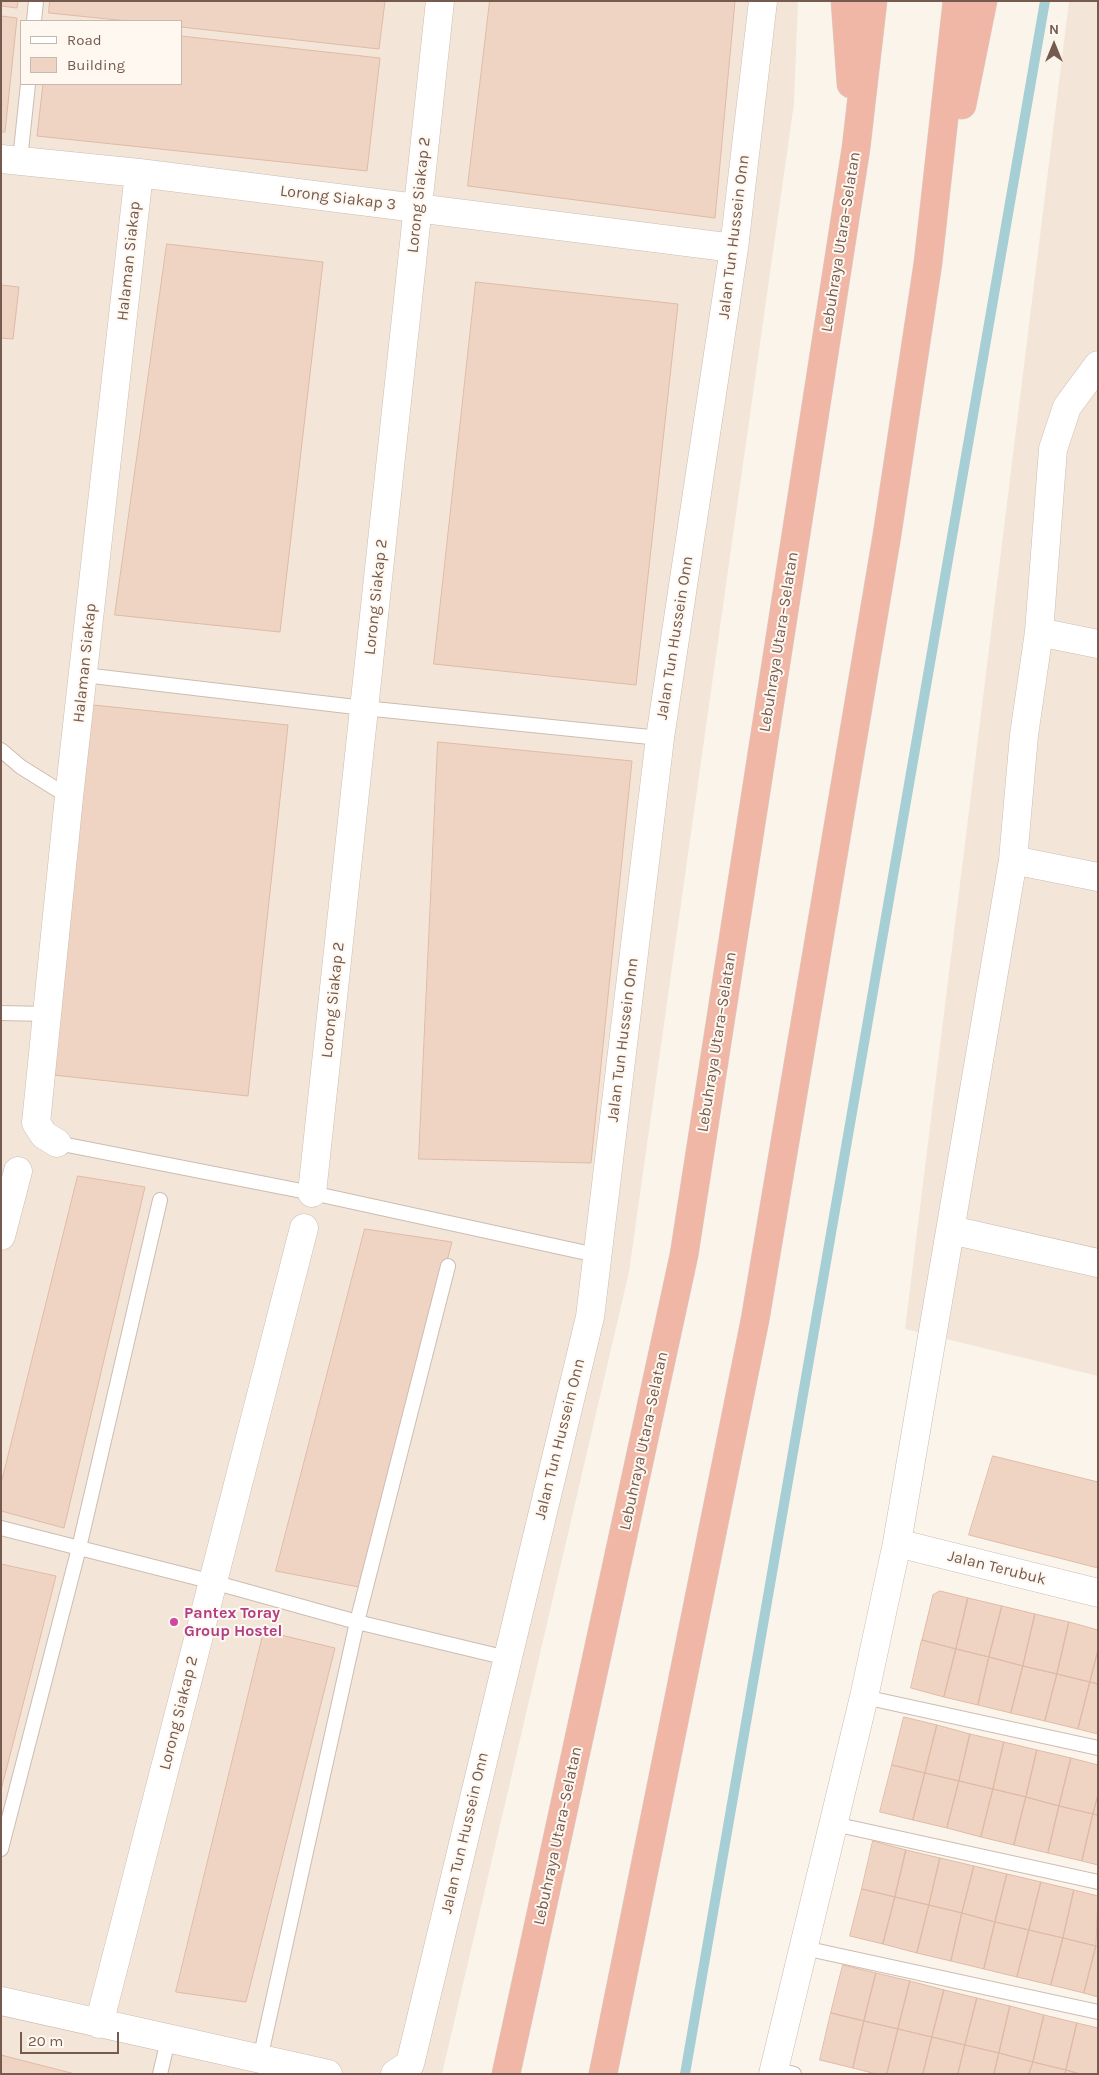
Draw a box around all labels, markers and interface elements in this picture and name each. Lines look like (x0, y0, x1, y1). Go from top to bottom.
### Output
legend (20, 20, 182, 85)
north arrow (1029, 20, 1079, 70)
text: N (1049, 21, 1059, 38)
text: Road (67, 31, 102, 49)
text: Building (67, 56, 125, 74)
street label: Lorong Siakap 2 (403, 136, 435, 254)
street label: Lebuhraya Utara–Selatan (817, 150, 865, 334)
street label: Jalan Tun Hussein Onn (714, 154, 754, 320)
street label: Lorong Siakap 3 (279, 181, 397, 215)
street label: Halaman Siakap (113, 200, 145, 322)
street label: Lorong Siakap 2 (360, 538, 392, 656)
street label: Lebuhraya Utara–Selatan (755, 550, 803, 734)
street label: Jalan Tun Hussein Onn (653, 555, 697, 721)
street label: Halaman Siakap (69, 602, 101, 724)
street label: Lorong Siakap 2 (317, 941, 349, 1059)
street label: Lebuhraya Utara–Selatan (693, 950, 741, 1134)
street label: Jalan Tun Hussein Onn (603, 957, 643, 1123)
street label: Lebuhraya Utara–Selatan (616, 1350, 672, 1532)
street label: Jalan Tun Hussein Onn (531, 1356, 589, 1522)
street label: Jalan Terubuk (946, 1547, 1048, 1589)
place label: Pantex Toray Group Hostel (184, 1603, 282, 1641)
marker: Pantex Toray Group Hostel (168, 1616, 180, 1628)
street label: Lorong Siakap 2 (156, 1654, 202, 1772)
street label: Lebuhraya Utara–Selatan (530, 1745, 586, 1927)
street label: Jalan Tun Hussein Onn (437, 1750, 493, 1916)
scale bar (22, 2022, 121, 2054)
text: 20 m (28, 2032, 63, 2050)

